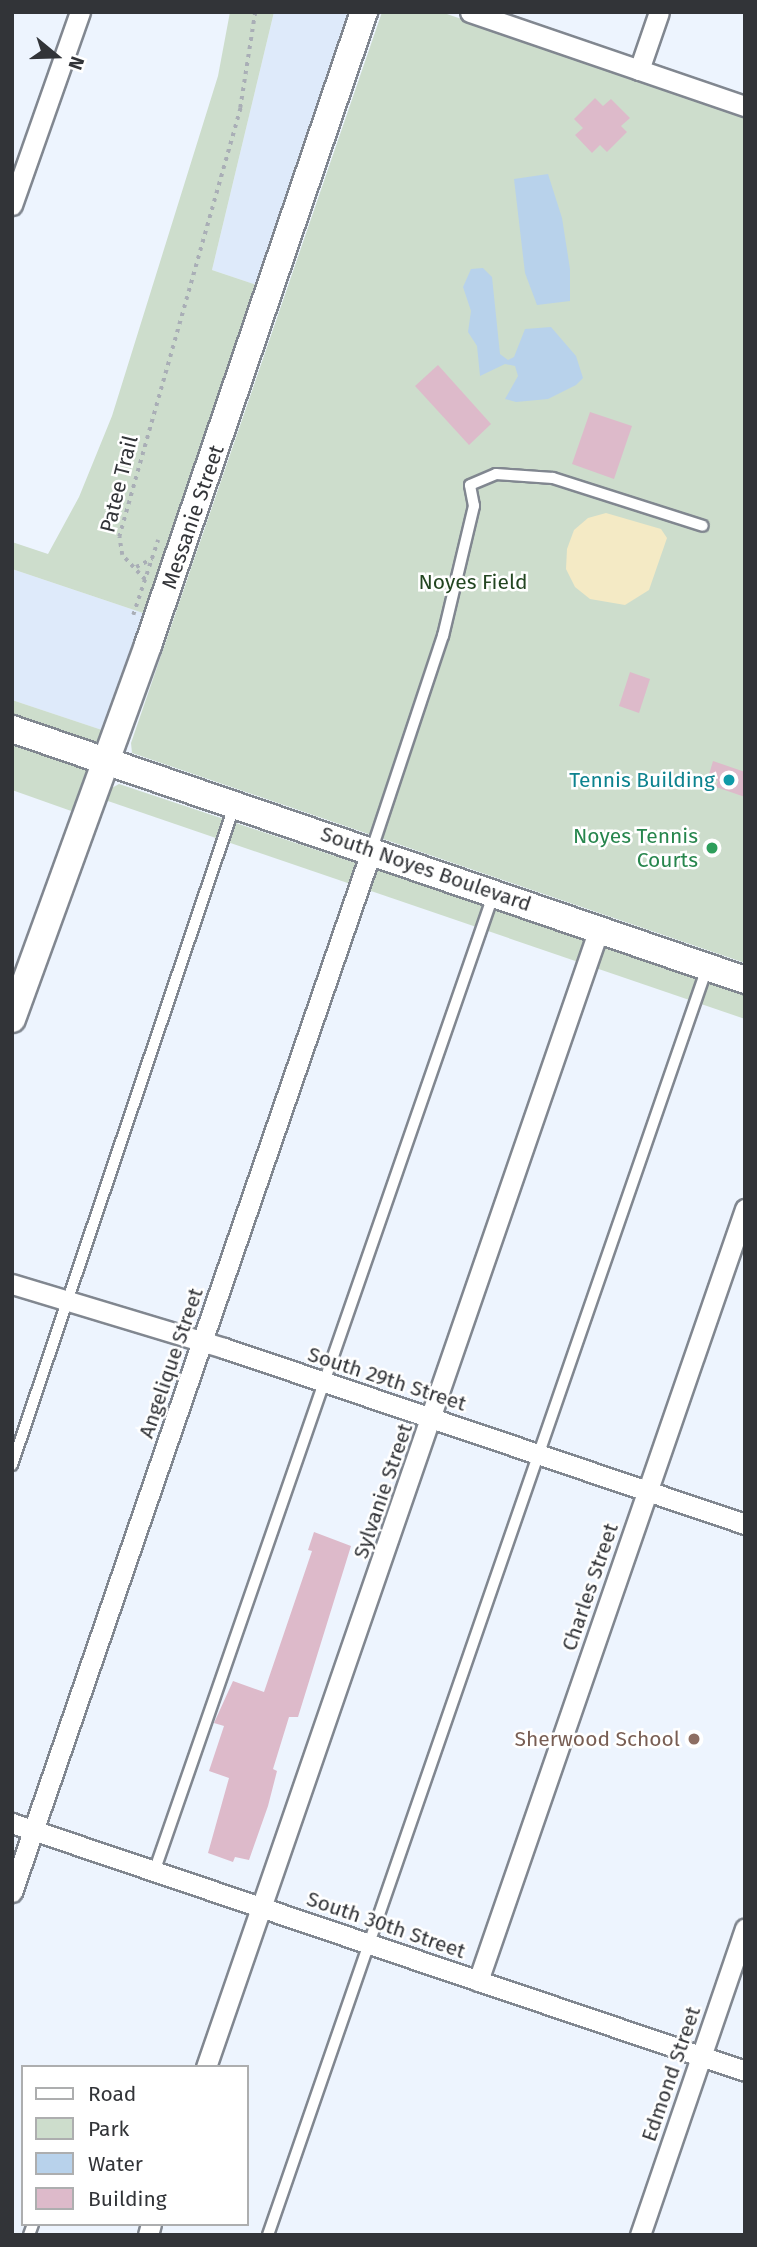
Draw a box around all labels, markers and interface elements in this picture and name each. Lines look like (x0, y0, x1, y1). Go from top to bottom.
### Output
north arrow (21, 21, 91, 91)
text: N (63, 53, 89, 73)
street label: Patee Trail (95, 433, 143, 535)
street label: Messanie Street (157, 442, 229, 592)
park label: Noyes Field (418, 569, 528, 595)
place label: Tennis Building (569, 767, 715, 793)
marker: Tennis Building (721, 772, 737, 788)
street label: South Noyes Boulevard (317, 821, 535, 917)
place label: Noyes Tennis Courts (573, 823, 698, 873)
marker: Noyes Tennis Courts (704, 840, 720, 856)
street label: Angelique Street (133, 1285, 209, 1441)
street label: South 29th Street (305, 1342, 469, 1416)
street label: Sylvanie Street (348, 1420, 418, 1562)
street label: Charles Street (556, 1520, 624, 1654)
place label: Sherwood School (515, 1726, 680, 1752)
marker: Sherwood School (686, 1731, 702, 1747)
street label: South 30th Street (303, 1886, 469, 1964)
street label: Edmond Street (636, 2003, 706, 2145)
legend (21, 2065, 248, 2226)
text: Road (88, 2081, 136, 2107)
text: Park (88, 2116, 129, 2142)
text: Water (88, 2151, 143, 2177)
text: Building (88, 2186, 167, 2212)

